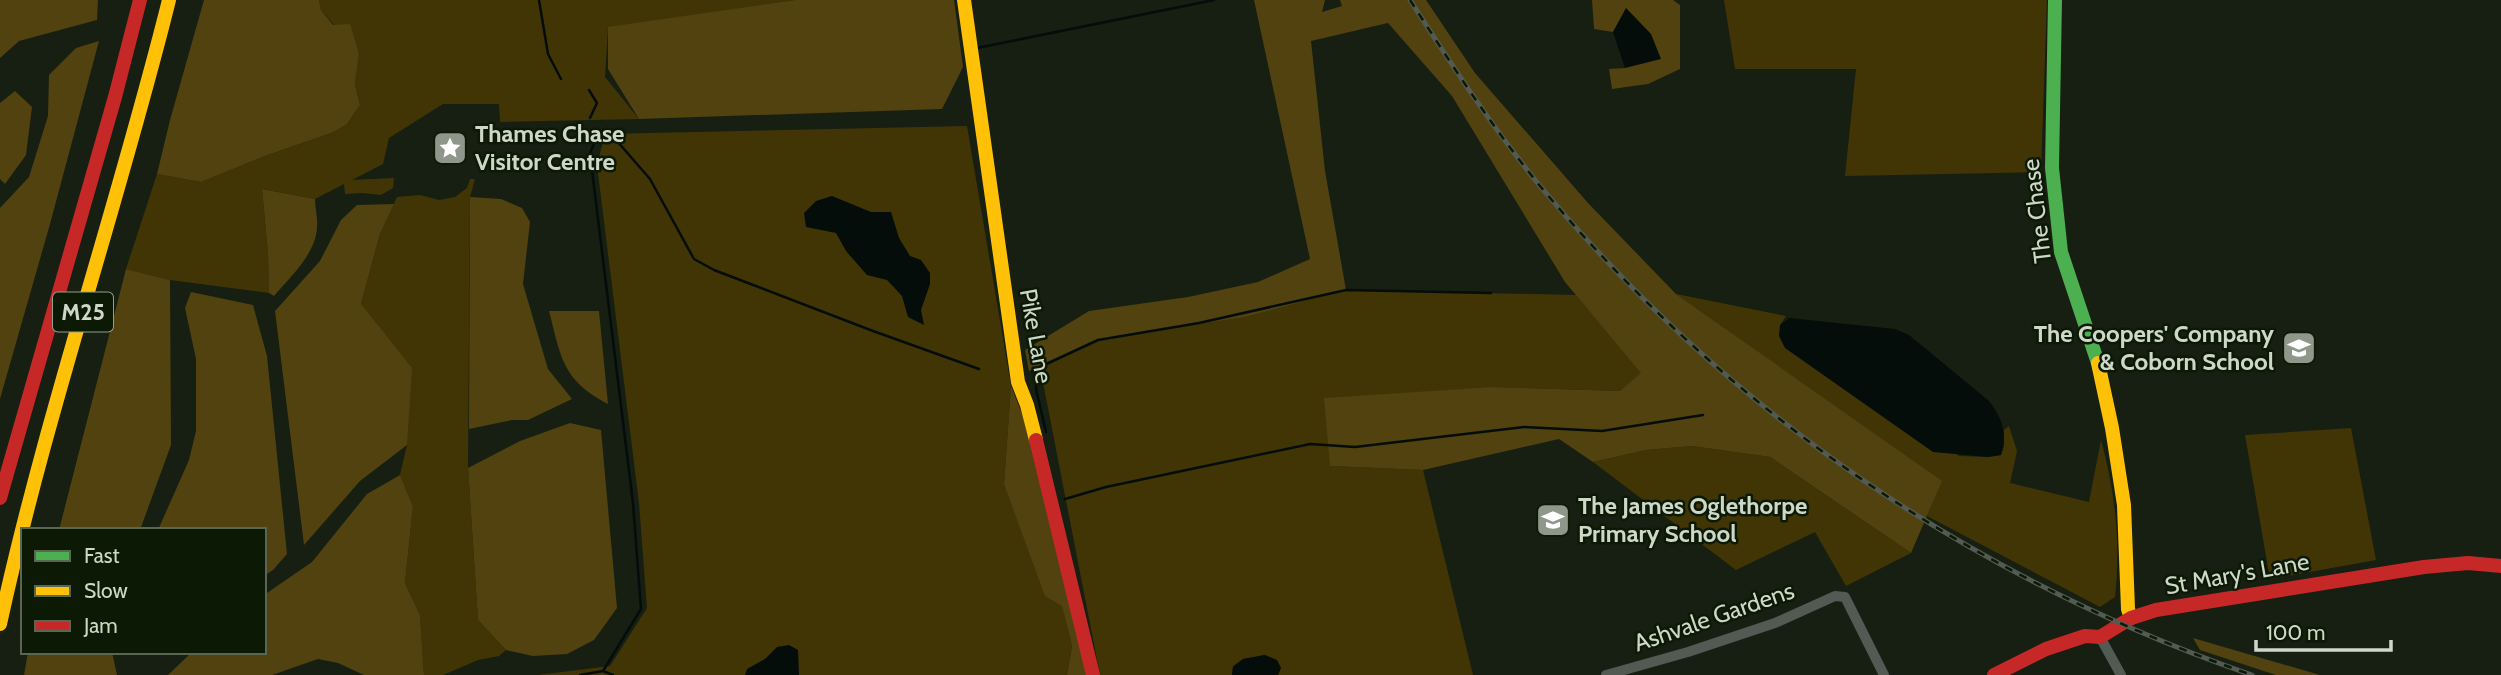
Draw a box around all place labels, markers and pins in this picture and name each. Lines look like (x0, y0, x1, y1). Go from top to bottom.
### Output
place label: Thames Chase Visitor Centre (475, 119, 624, 176)
place icon: Thames Chase Visitor Centre (431, 129, 469, 167)
place label: The Coopers' Company & Coborn School (2034, 319, 2274, 376)
school or university icon: The Coopers' Company & Coborn School (2280, 329, 2318, 367)
place label: The James Oglethorpe Primary School (1578, 491, 1807, 548)
school or university icon: The James Oglethorpe Primary School (1534, 501, 1572, 539)

